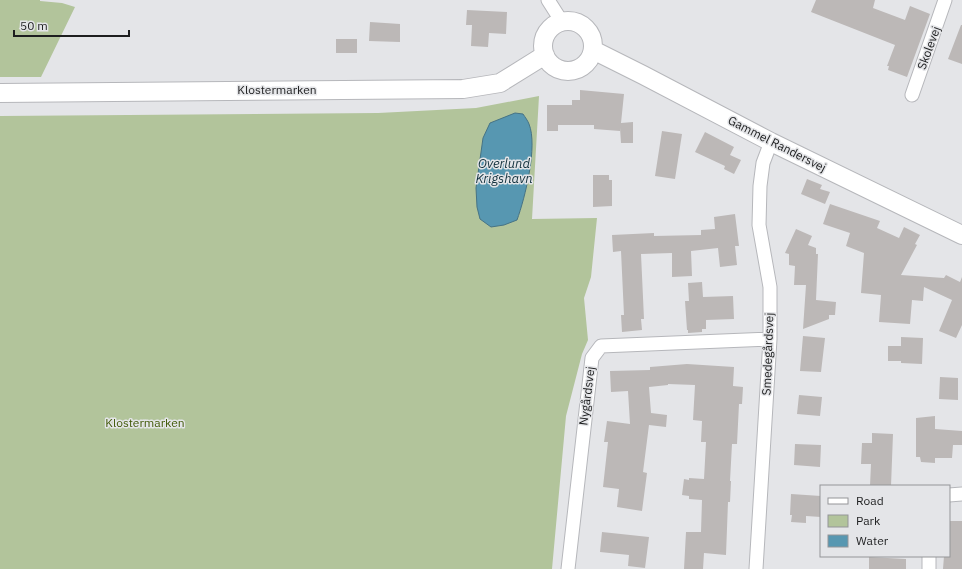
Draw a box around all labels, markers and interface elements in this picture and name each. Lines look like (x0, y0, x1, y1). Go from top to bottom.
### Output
scale bar (14, 12, 129, 38)
text: 50 m (20, 18, 48, 33)
street label: Skolevej (914, 24, 943, 72)
street label: Klostermarken (237, 82, 317, 97)
street label: Gammel Randersvej (726, 112, 829, 175)
water label: Overlund Krigshavn (475, 155, 533, 187)
street label: Smedegårdsvej (759, 312, 776, 396)
street label: Nygårdsvej (575, 366, 598, 426)
park label: Klostermarken (105, 415, 185, 430)
legend (820, 485, 950, 557)
text: Road (856, 493, 884, 508)
text: Park (856, 513, 881, 528)
text: Water (856, 533, 889, 548)

